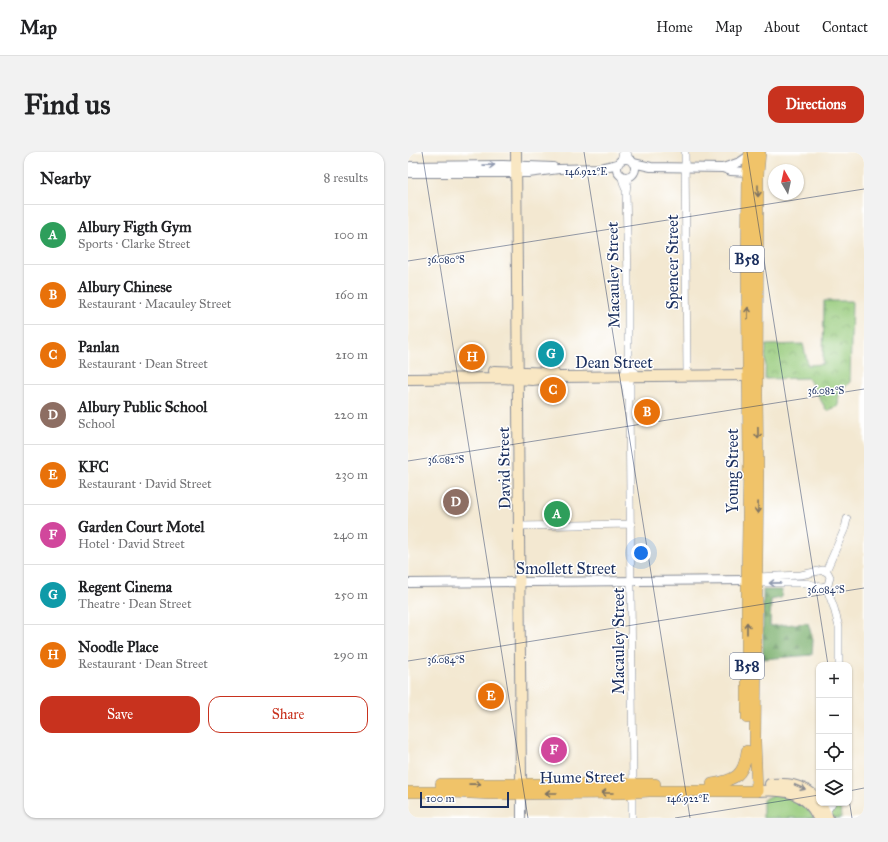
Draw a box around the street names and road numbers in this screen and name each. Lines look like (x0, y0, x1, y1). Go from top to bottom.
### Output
street label: Spencer Street (663, 214, 682, 310)
street label: Macauley Street (603, 221, 623, 329)
road number: B58 (730, 246, 764, 272)
street label: Dean Street (575, 353, 653, 372)
street label: David Street (494, 426, 514, 509)
street label: Young Street (723, 428, 743, 514)
street label: Smollett Street (516, 559, 617, 578)
street label: Macauley Street (609, 587, 628, 694)
road number: B58 (730, 653, 764, 679)
street label: Hume Street (539, 767, 625, 787)

